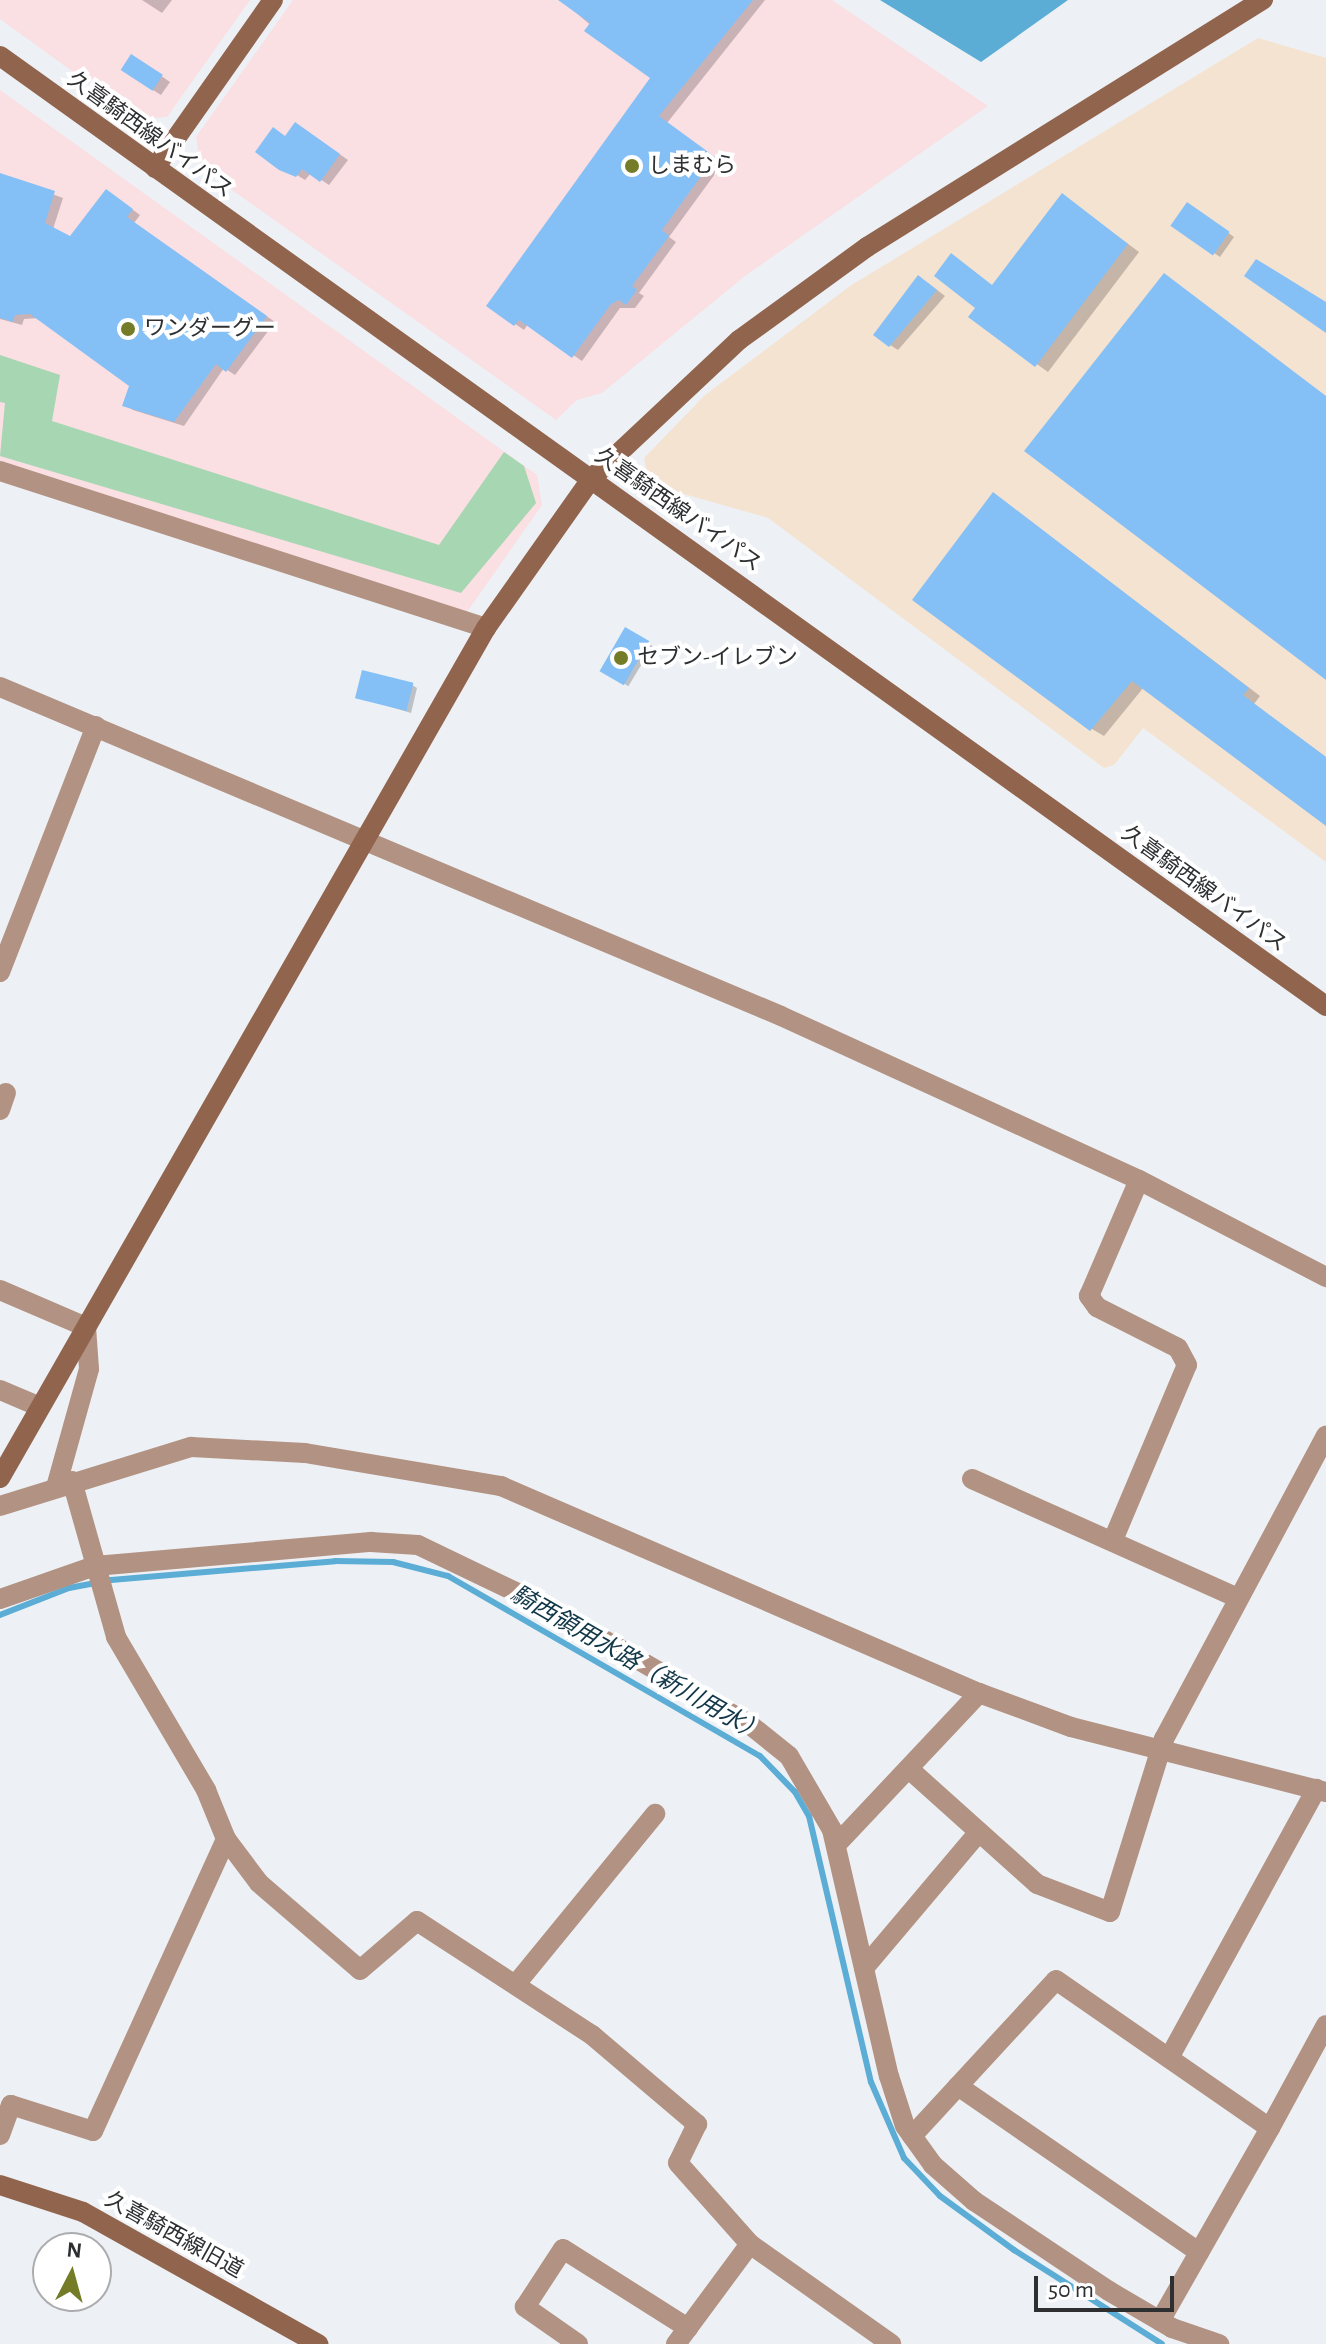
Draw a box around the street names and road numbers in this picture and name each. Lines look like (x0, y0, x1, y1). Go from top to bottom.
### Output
street label: 久喜騎西線バイパス (62, 66, 238, 204)
street label: 久喜騎西線バイパス (589, 442, 767, 578)
street label: 久喜騎西線バイパス (1116, 820, 1292, 958)
street label: 久喜騎西線旧道 (100, 2186, 248, 2284)

